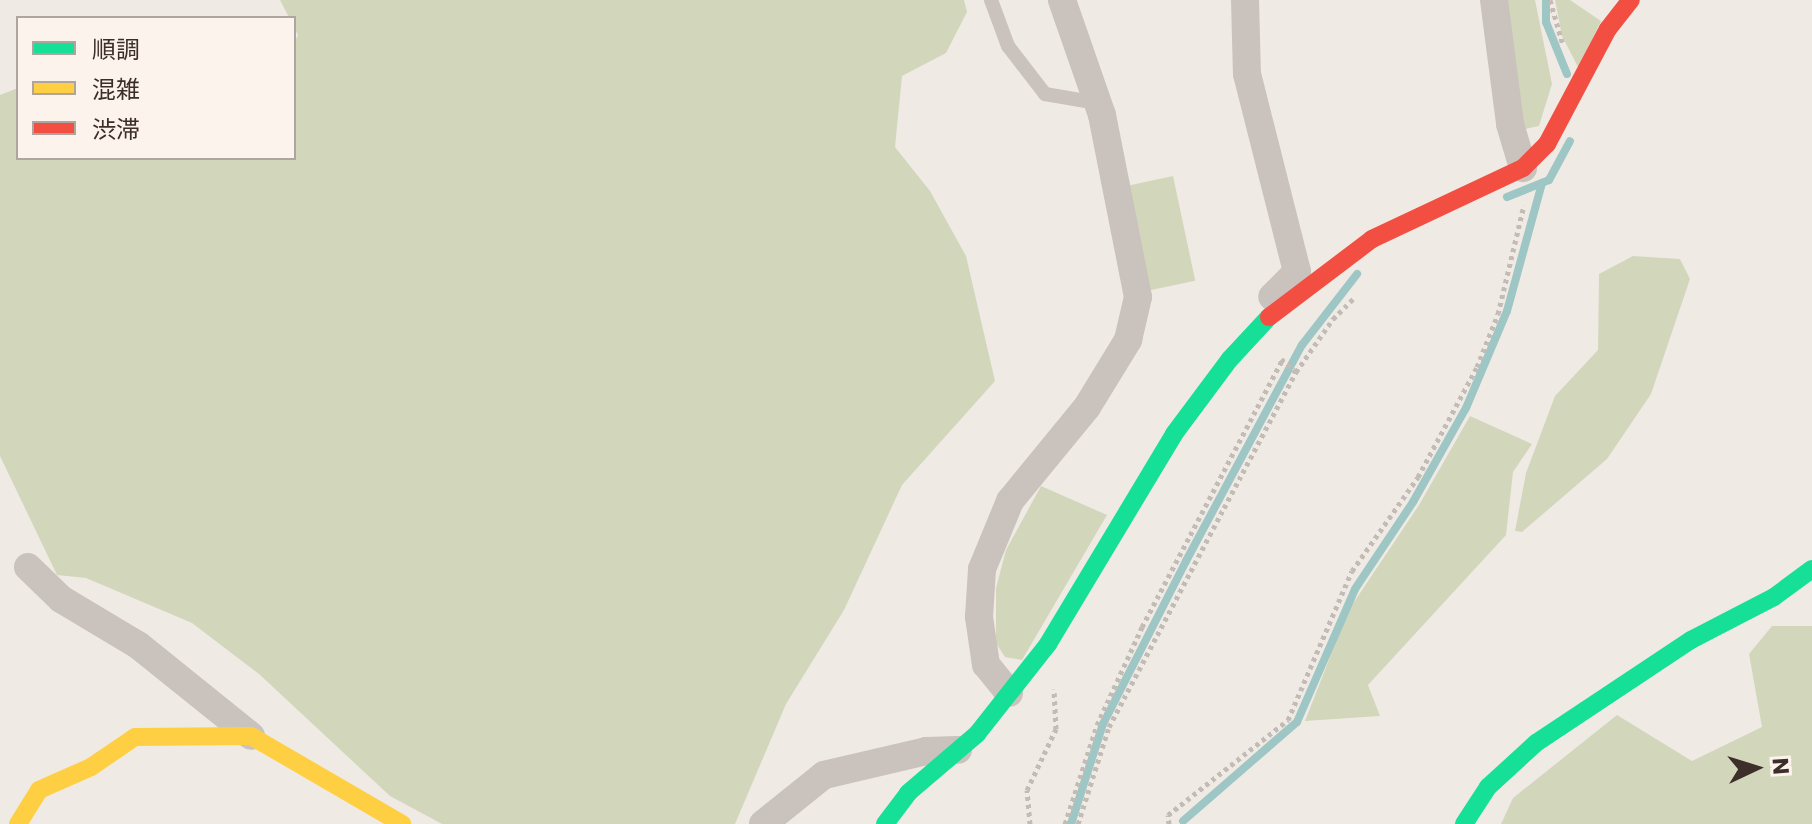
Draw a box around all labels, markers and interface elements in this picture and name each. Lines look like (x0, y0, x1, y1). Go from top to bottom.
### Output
legend (16, 16, 296, 160)
text: 順調 (92, 33, 140, 66)
text: 混雑 (92, 73, 140, 106)
text: 渋滞 (92, 113, 140, 146)
north arrow (1716, 728, 1796, 808)
text: N (1764, 757, 1796, 776)

